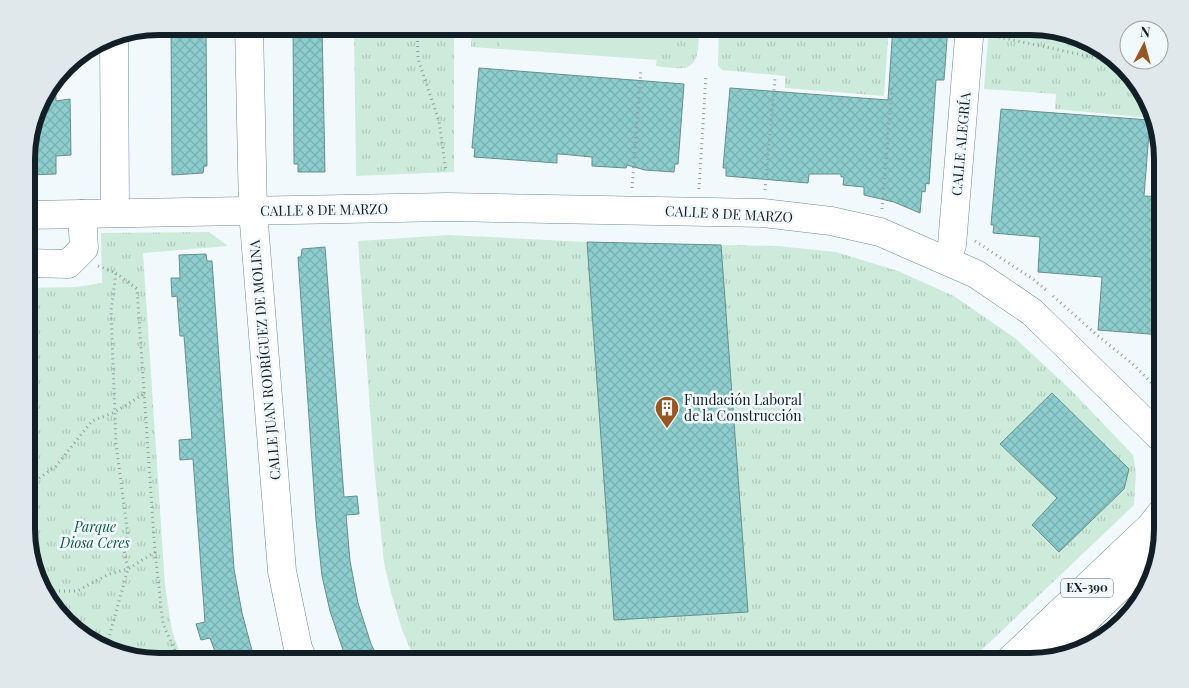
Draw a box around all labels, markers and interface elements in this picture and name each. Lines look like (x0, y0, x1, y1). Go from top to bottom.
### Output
north arrow (1119, 20, 1169, 70)
text: N (1139, 22, 1151, 42)
street label: CALLE ALEGRÍA (947, 91, 975, 197)
street label: CALLE 8 DE MARZO (260, 199, 388, 220)
street label: CALLE 8 DE MARZO (665, 201, 793, 226)
street label: CALLE JUAN RODRÍGUEZ DE MOLINA (245, 239, 284, 481)
place label: Fundación Laboral de la Construcción (684, 390, 802, 425)
building icon: Fundación Laboral de la Construcción (654, 395, 680, 429)
park label: Parque Diosa Ceres (59, 517, 131, 552)
road number: EX-390 (1061, 578, 1113, 598)

